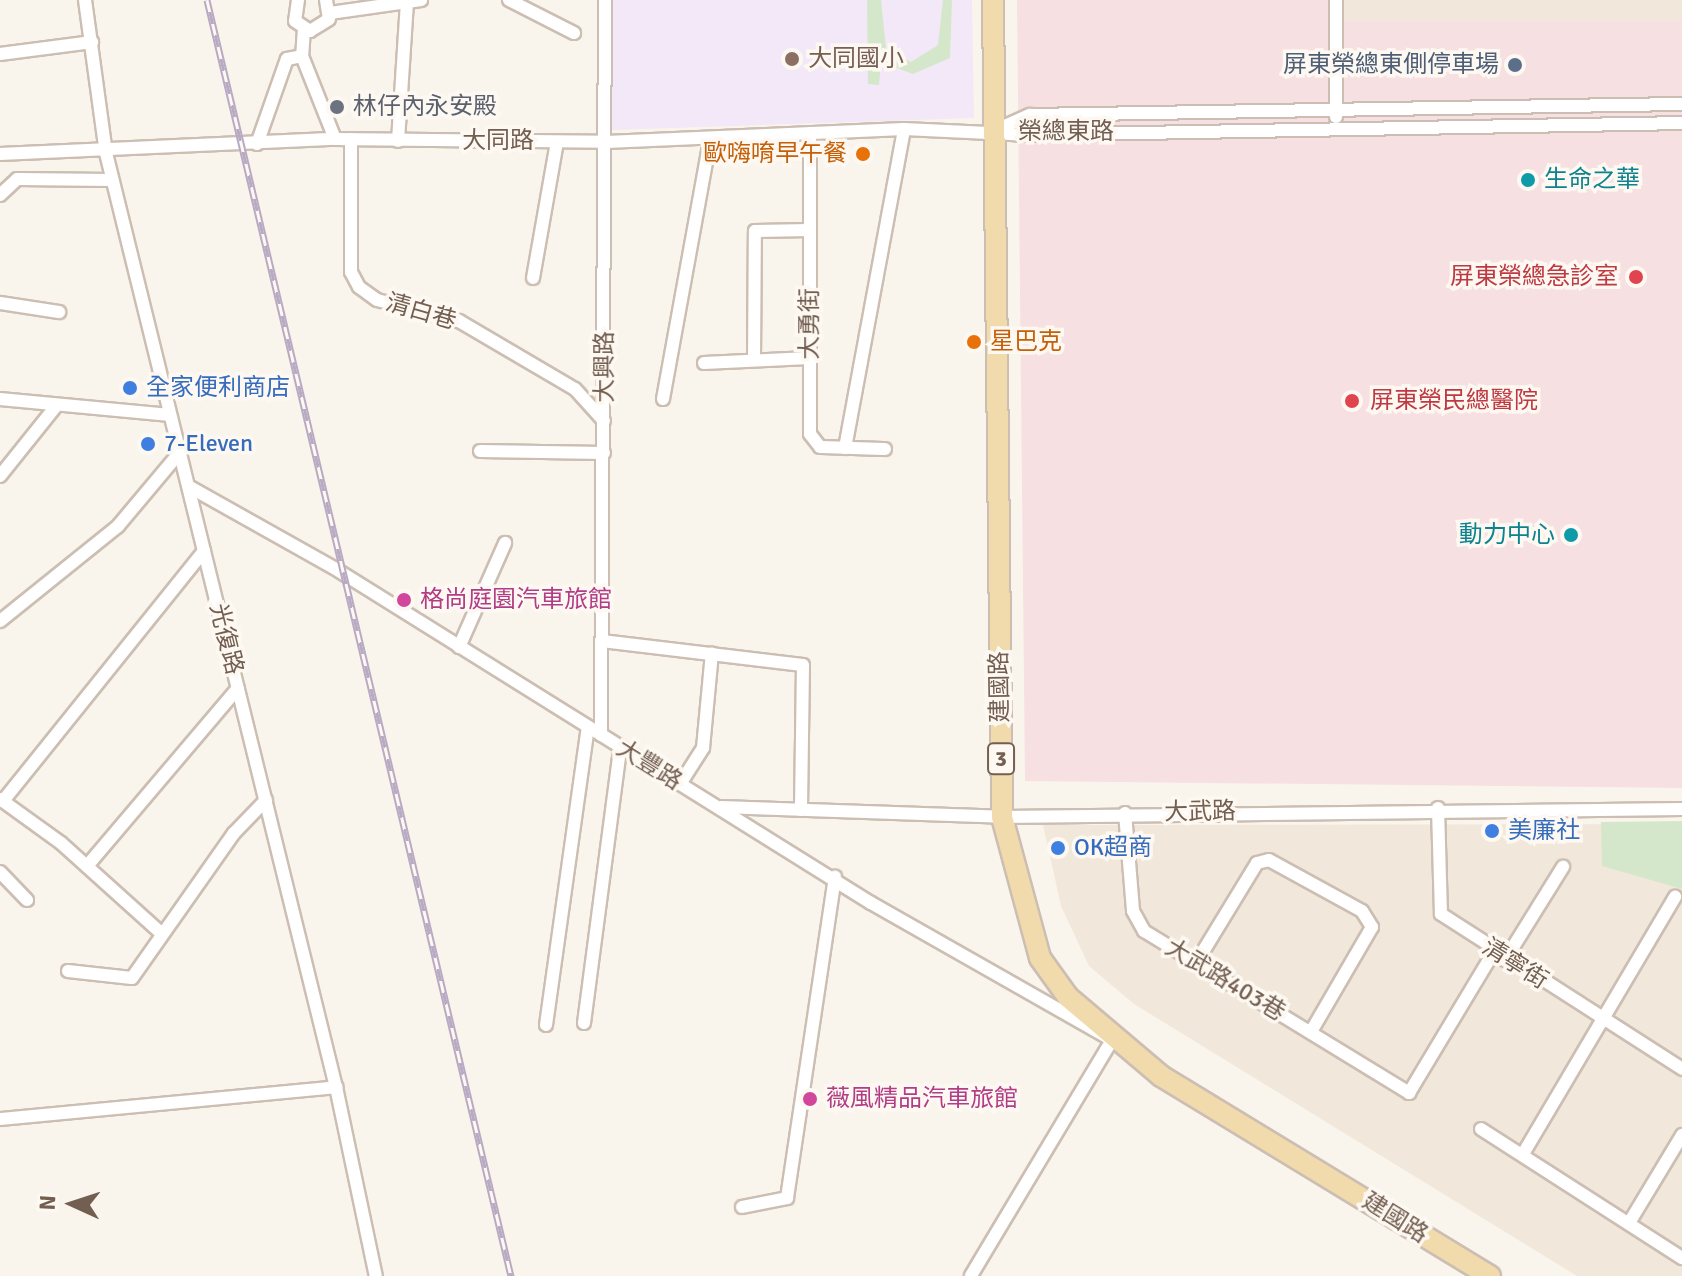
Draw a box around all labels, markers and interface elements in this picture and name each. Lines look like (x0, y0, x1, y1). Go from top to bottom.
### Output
place label: 大同國小 (808, 45, 904, 73)
marker: 大同國小 (783, 50, 801, 68)
place label: 屏東榮總東側停車場 (1283, 51, 1499, 79)
marker: 屏東榮總東側停車場 (1506, 56, 1524, 74)
place label: 林仔內永安殿 (353, 93, 497, 121)
marker: 林仔內永安殿 (328, 98, 346, 116)
street label: 榮總東路 (1018, 118, 1114, 146)
street label: 大同路 (462, 127, 534, 155)
place label: 歐嗨唷早午餐 (703, 140, 847, 168)
marker: 歐嗨唷早午餐 (854, 145, 872, 163)
place label: 生命之華 (1544, 166, 1640, 194)
marker: 生命之華 (1519, 171, 1537, 189)
place label: 屏東榮總急診室 (1450, 263, 1618, 291)
marker: 屏東榮總急診室 (1625, 266, 1647, 288)
street label: 清白巷 (382, 288, 460, 336)
street label: 大勇街 (796, 288, 824, 360)
place label: 星巴克 (990, 328, 1062, 356)
street label: 大興路 (591, 331, 619, 403)
marker: 星巴克 (965, 333, 983, 351)
place label: 全家便利商店 (146, 374, 290, 402)
marker: 全家便利商店 (121, 379, 139, 397)
place label: 屏東榮民總醫院 (1370, 387, 1538, 415)
marker: 屏東榮民總醫院 (1341, 390, 1363, 412)
place label: 7-Eleven (164, 430, 253, 458)
marker: 7-Eleven (139, 435, 157, 453)
place label: 動力中心 (1459, 521, 1555, 549)
marker: 動力中心 (1562, 526, 1580, 544)
place label: 格尚庭園汽車旅館 (420, 586, 612, 614)
marker: 格尚庭園汽車旅館 (395, 591, 413, 609)
street label: 光復路 (203, 601, 249, 677)
street label: 建國路 (985, 651, 1015, 723)
street label: 大豐路 (611, 734, 687, 796)
road number: 3 (987, 741, 1015, 777)
street label: 大武路 (1164, 797, 1236, 827)
place label: 美廉社 (1508, 817, 1580, 845)
marker: 美廉社 (1483, 822, 1501, 840)
place label: OK超商 (1074, 834, 1152, 862)
marker: OK超商 (1049, 839, 1067, 857)
street label: 大武路403巷 (1160, 933, 1290, 1027)
street label: 清寧街 (1477, 933, 1553, 995)
place label: 薇風精品汽車旅館 (826, 1085, 1018, 1113)
marker: 薇風精品汽車旅館 (801, 1090, 819, 1108)
north arrow (32, 1164, 112, 1244)
street label: 建國路 (1357, 1187, 1433, 1249)
text: N (34, 1194, 61, 1211)

